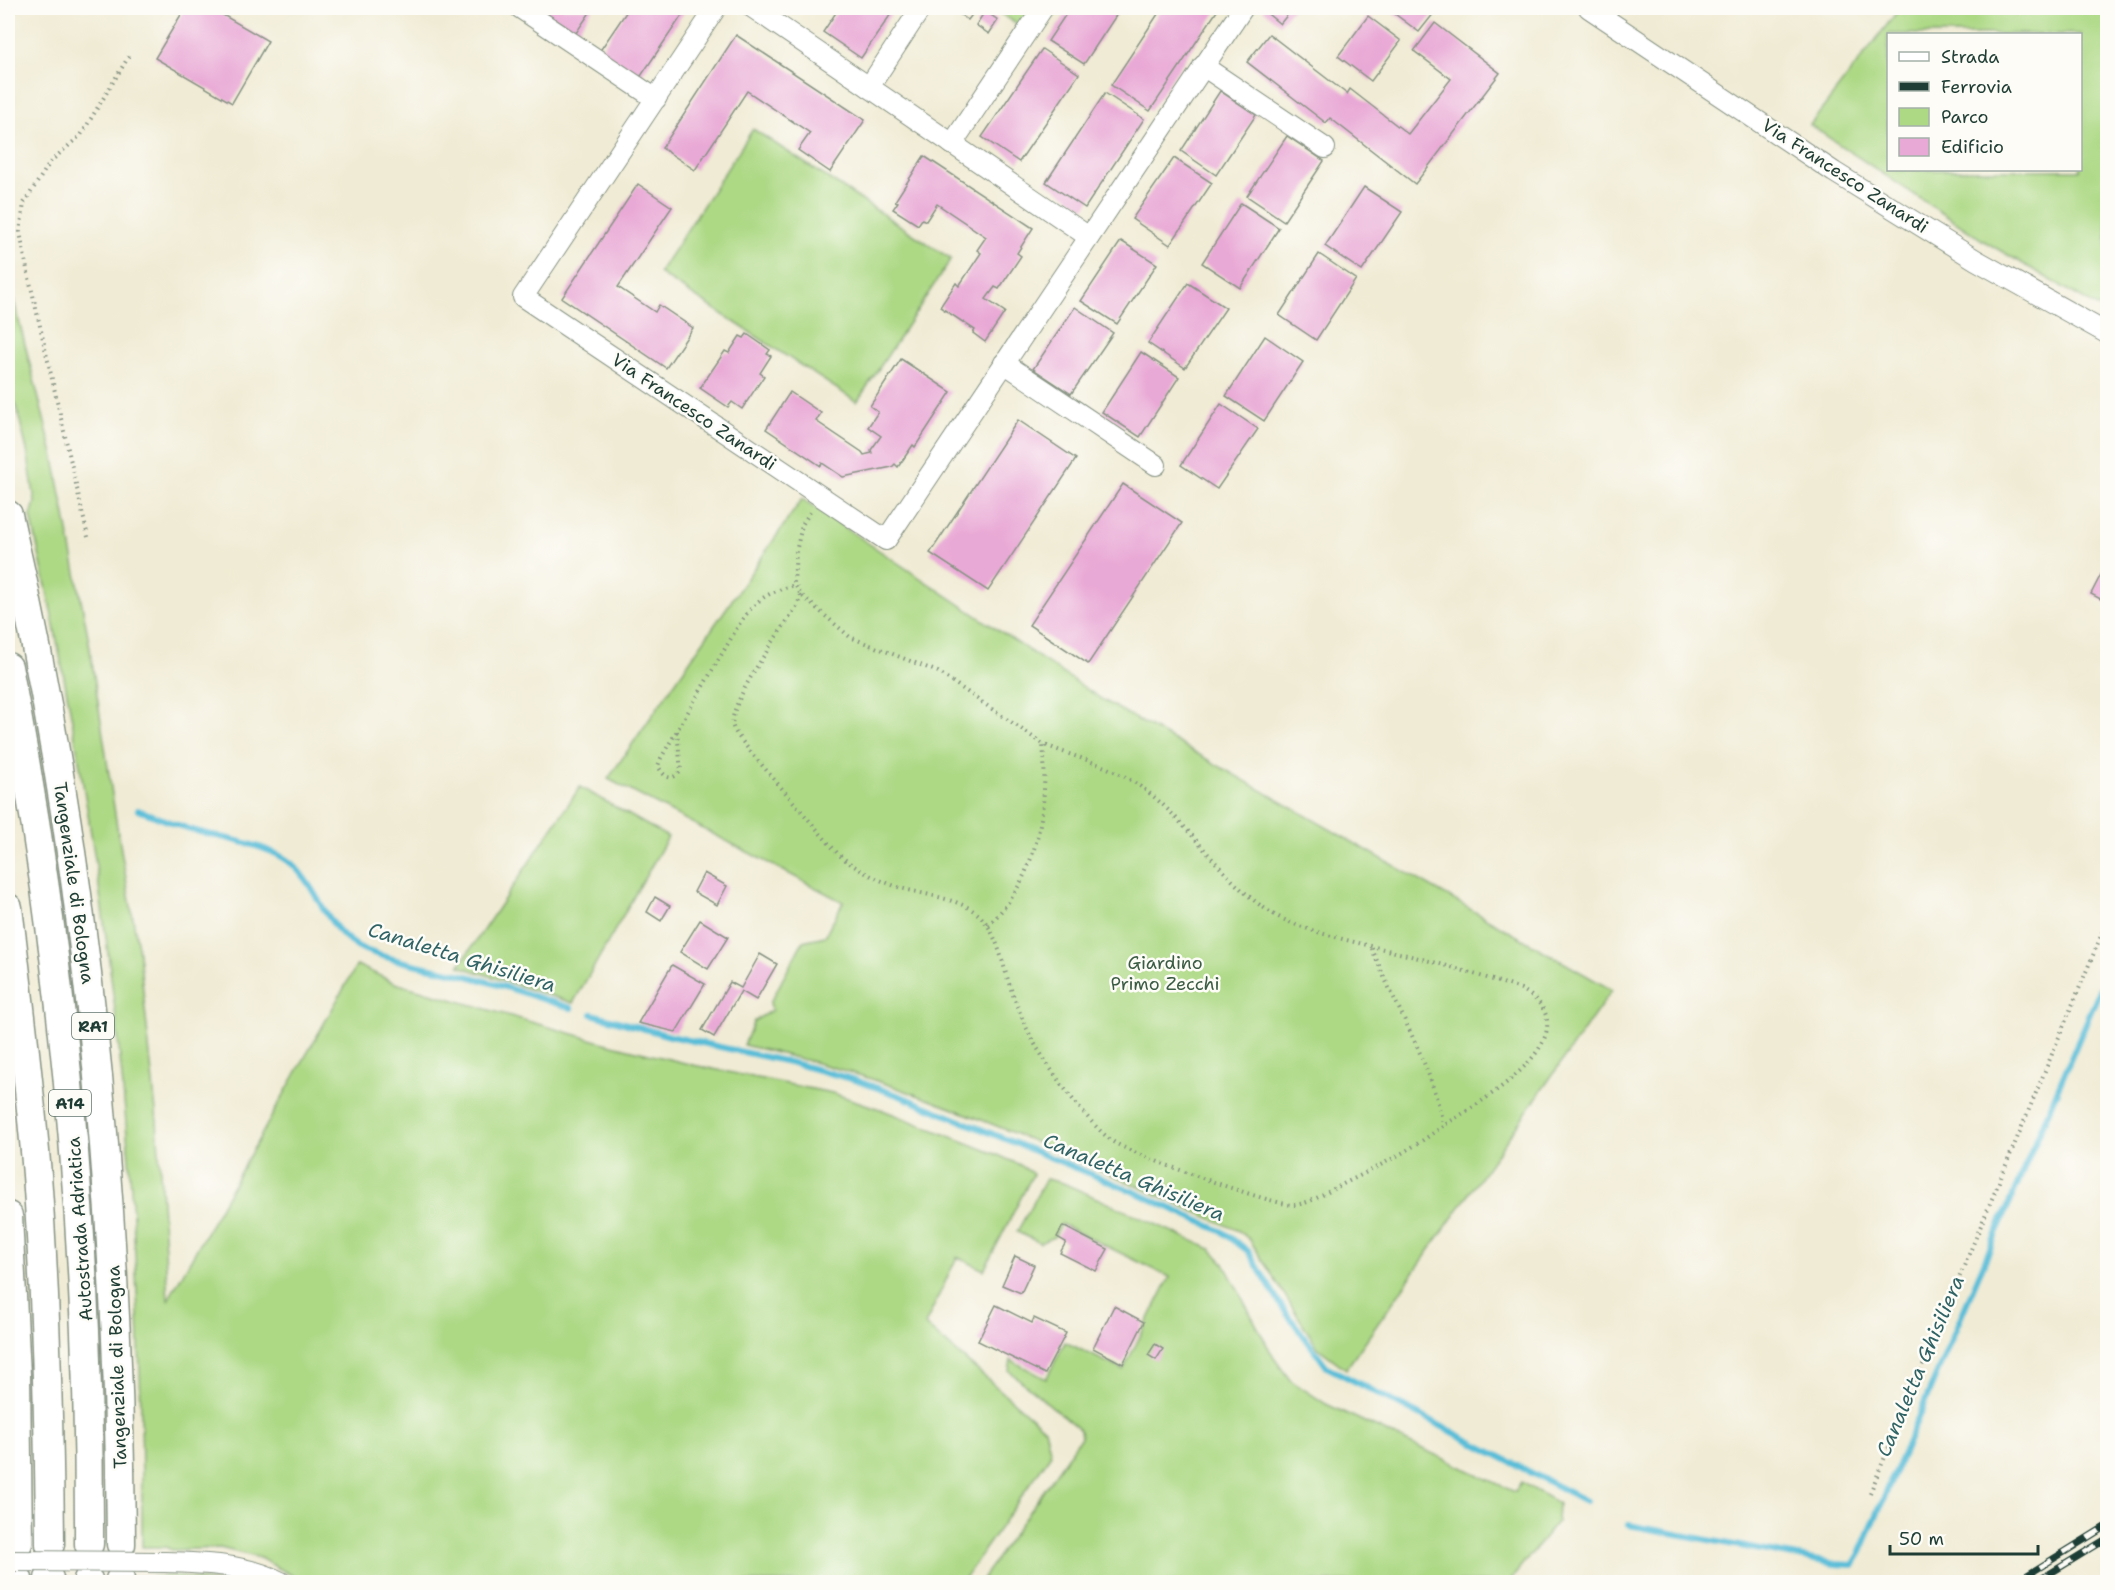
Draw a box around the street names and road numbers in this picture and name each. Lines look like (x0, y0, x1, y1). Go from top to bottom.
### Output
street label: Via Francesco Zanardi (1757, 113, 1933, 239)
street label: Via Francesco Zanardi (607, 348, 781, 476)
street label: Tangenziale di Bologna (48, 780, 100, 986)
road number: RA1 (72, 1013, 114, 1039)
road number: A14 (49, 1090, 91, 1116)
street label: Autostrada Adriatica (62, 1136, 98, 1322)
street label: Tangenziale di Bologna (101, 1265, 133, 1469)

